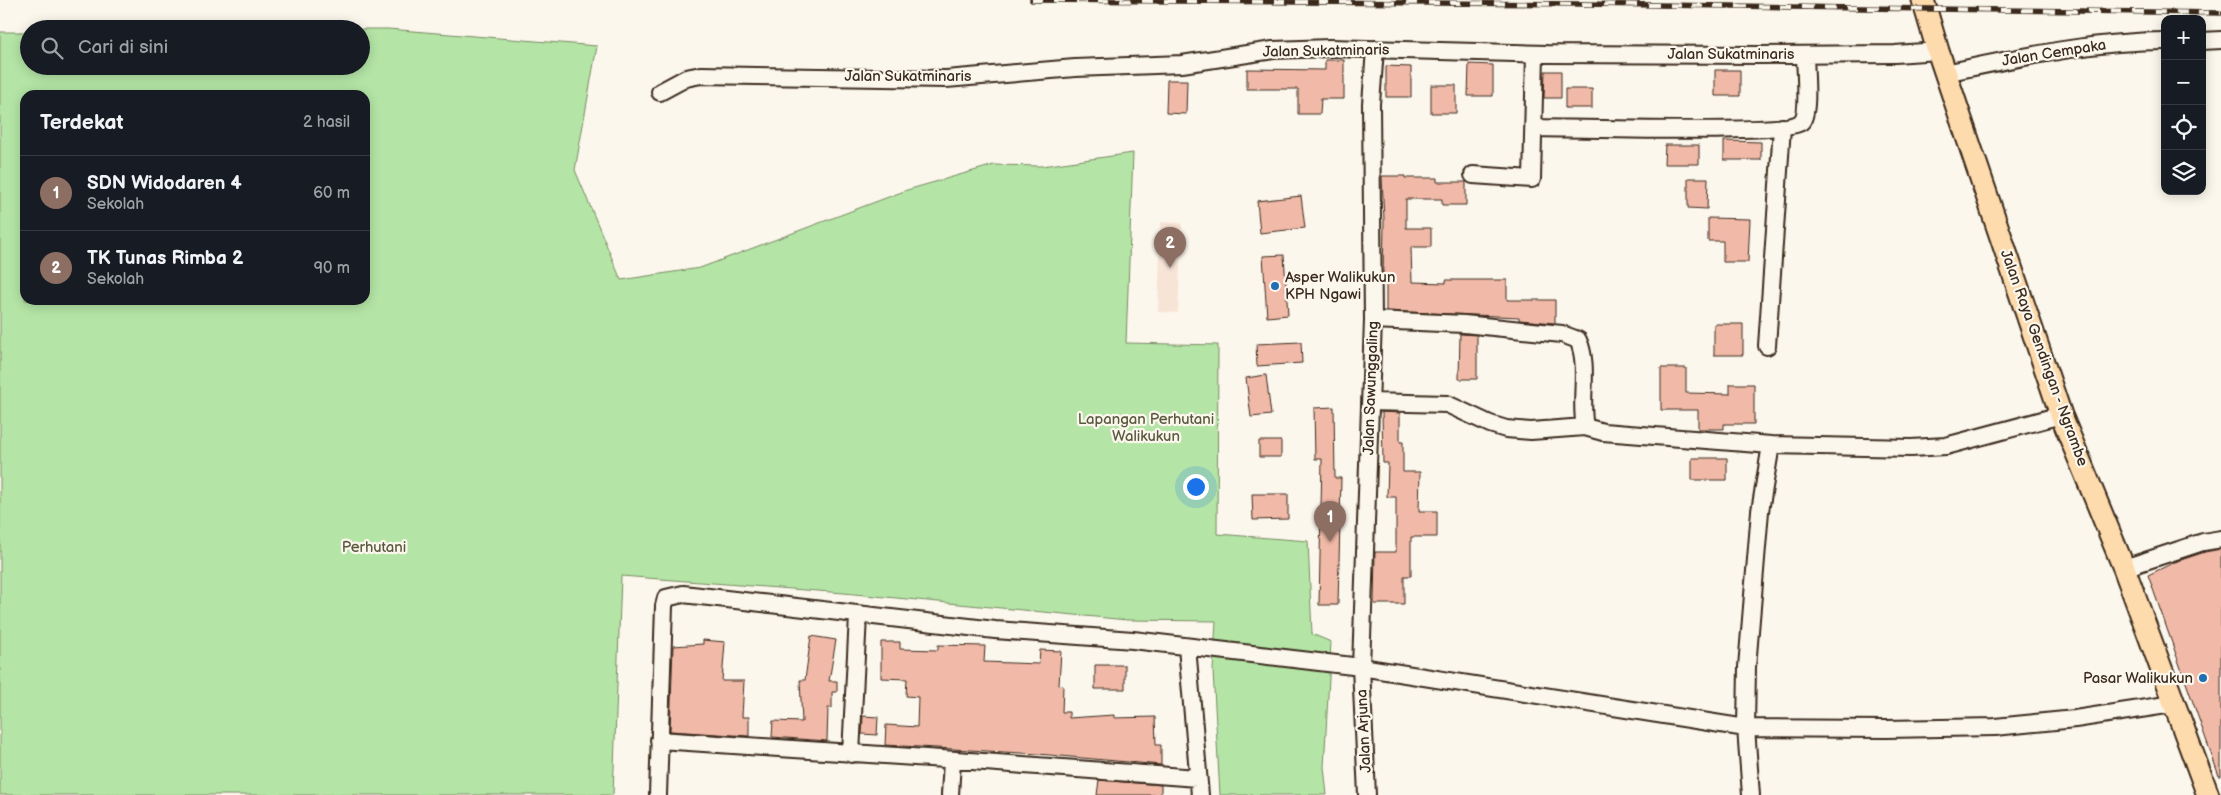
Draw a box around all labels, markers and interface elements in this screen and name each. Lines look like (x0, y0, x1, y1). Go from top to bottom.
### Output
map controls (2161, 15, 2206, 195)
button: + (2161, 15, 2206, 60)
search box (20, 20, 370, 75)
icon: search (38, 34, 66, 62)
street label: Jalan Cempaka (2001, 35, 2107, 71)
text: Cari di sini (78, 36, 168, 59)
street label: Jalan Sukatminaris (1262, 40, 1390, 62)
street label: Jalan Sukatminaris (1668, 45, 1795, 64)
button: − (2161, 60, 2206, 105)
street label: Jalan Sukatminaris (845, 67, 972, 86)
button: locate (2161, 105, 2206, 150)
text: Terdekat (40, 110, 124, 135)
text: 2 hasil (303, 113, 350, 132)
button: layers (2161, 150, 2206, 195)
text: SDN Widodaren 4 (87, 172, 242, 195)
text: 1 (53, 184, 59, 203)
text: 60 m (313, 184, 350, 203)
text: Sekolah (87, 195, 144, 214)
pin: 2 (1154, 227, 1186, 268)
text: TK Tunas Rimba 2 (87, 247, 243, 270)
street label: Jalan Raya Gendingan - Ngrambe (1996, 247, 2092, 469)
text: 2 (51, 259, 61, 278)
text: 90 m (314, 259, 350, 278)
place label: Asper Walikukun KPH Ngawi (1285, 268, 1395, 304)
text: Sekolah (87, 270, 144, 289)
marker: Asper Walikukun KPH Ngawi (1269, 280, 1281, 292)
street label: Jalan Sawunggaling (1359, 321, 1383, 455)
park label: Lapangan Perhutani Walikukun (1078, 410, 1214, 446)
your location (1183, 474, 1209, 500)
pin: 1 (1314, 501, 1346, 542)
park label: Perhutani (342, 538, 406, 557)
place label: Pasar Walikukun (2083, 669, 2193, 688)
marker: Pasar Walikukun (2197, 672, 2209, 684)
street label: Jalan Arjuna (1352, 689, 1376, 773)

